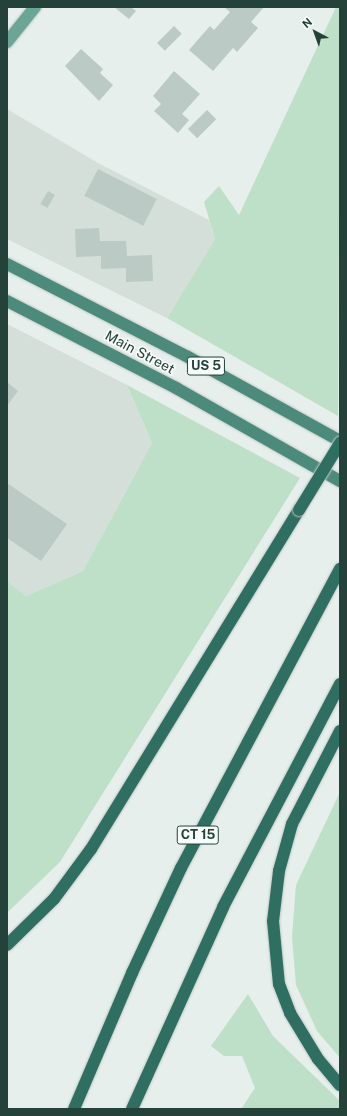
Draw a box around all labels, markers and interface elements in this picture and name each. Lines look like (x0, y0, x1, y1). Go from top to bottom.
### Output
north arrow (295, 12, 335, 52)
text: N (300, 16, 314, 30)
street label: Main Street (102, 327, 178, 377)
road number: US 5 (186, 355, 226, 377)
road number: CT 15 (176, 824, 220, 846)

